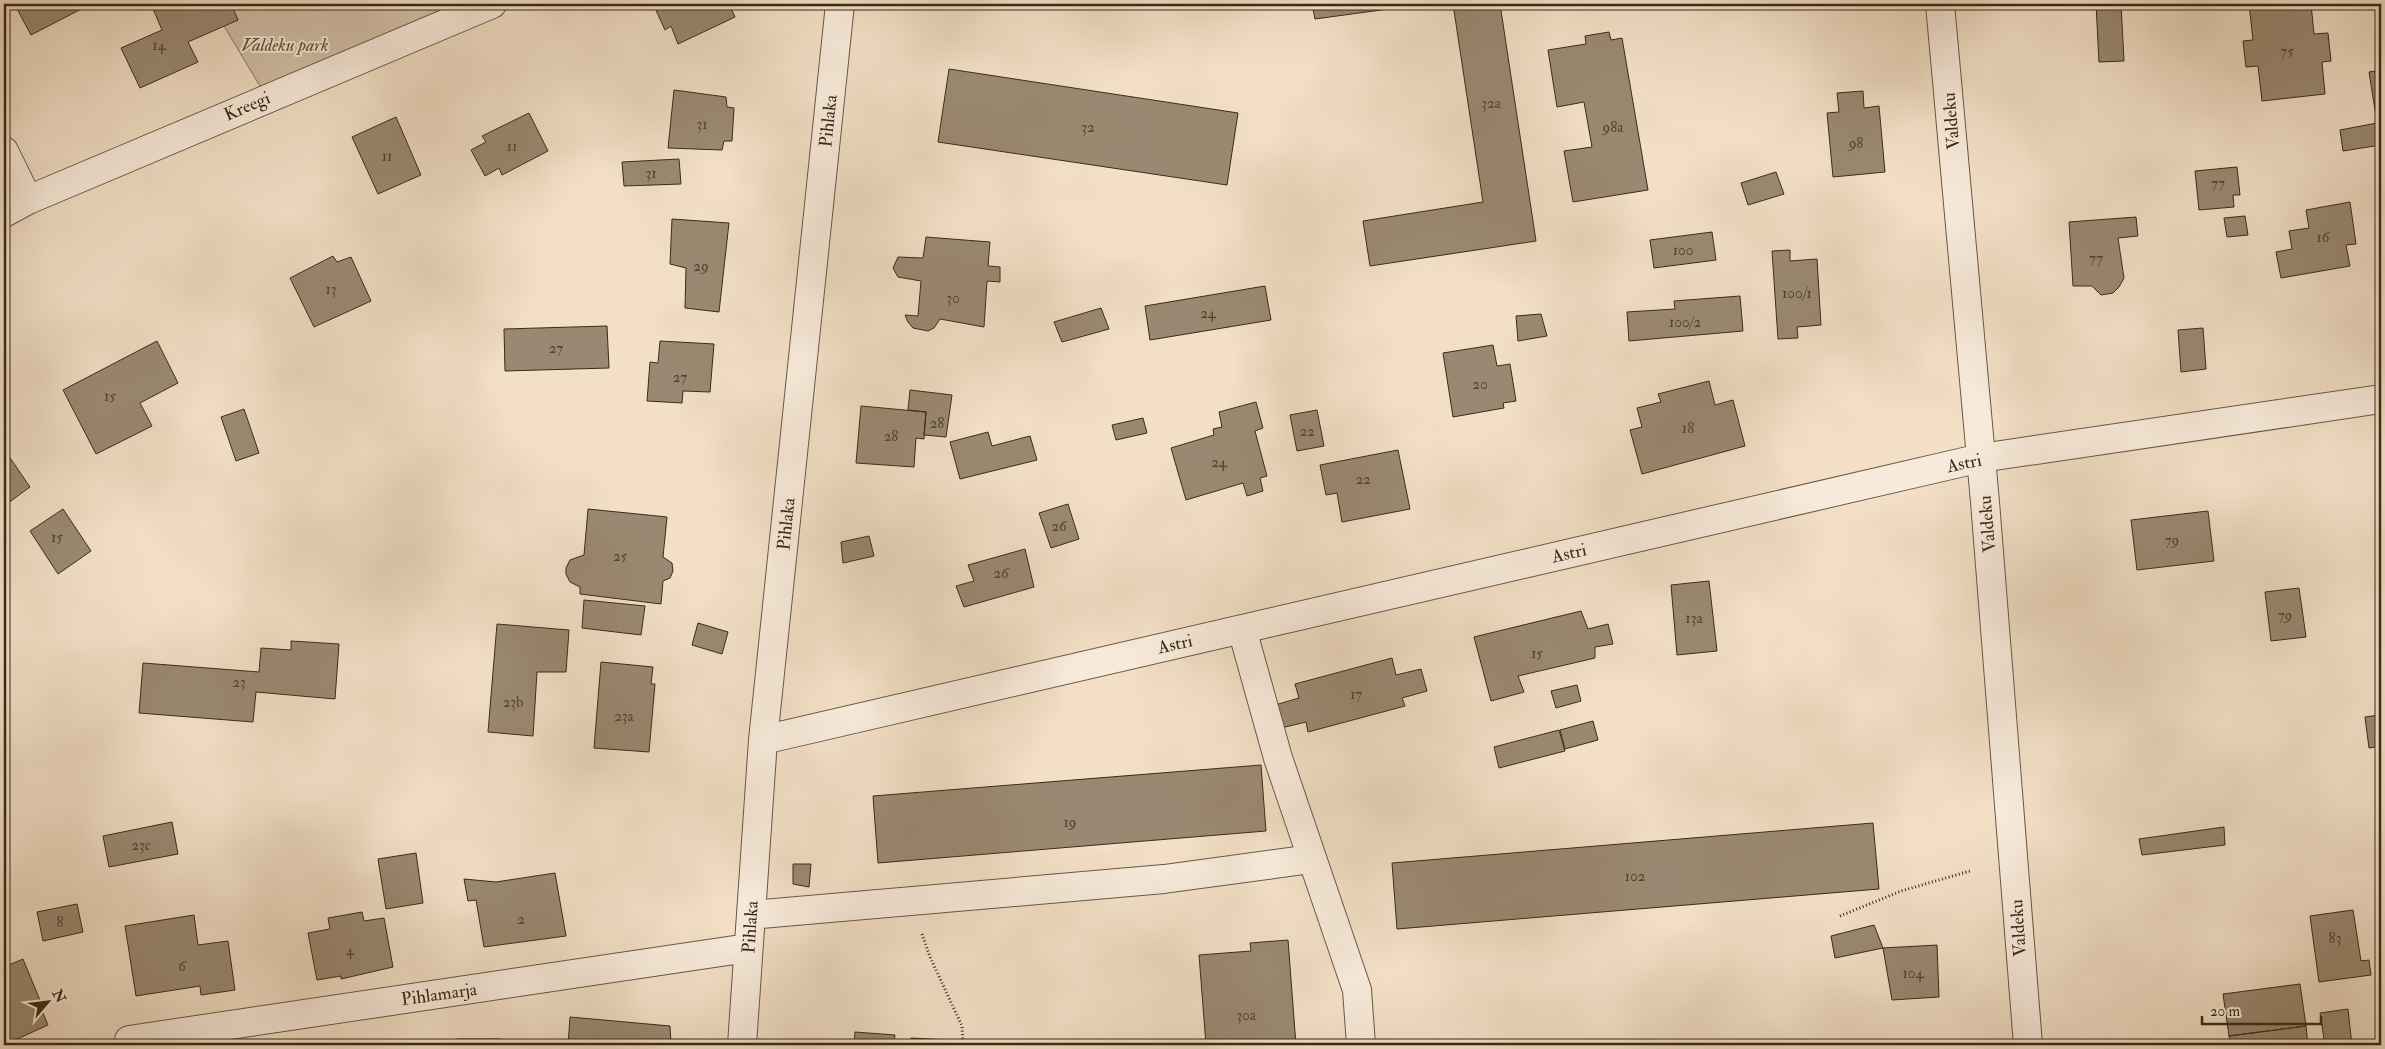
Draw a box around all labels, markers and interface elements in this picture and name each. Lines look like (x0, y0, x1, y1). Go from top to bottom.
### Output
park label: Valdeku park (242, 34, 328, 57)
house number: 14 (152, 36, 167, 55)
house number: 75 (2280, 42, 2294, 61)
street label: Kreegi (221, 86, 274, 126)
street label: Valdeku (1938, 91, 1965, 151)
street label: Pihlaka (814, 93, 843, 148)
house number: 32a (1481, 94, 1502, 113)
house number: 31 (696, 115, 708, 134)
house number: 32 (1081, 118, 1095, 137)
house number: 98a (1602, 118, 1624, 137)
house number: 98 (1848, 134, 1863, 153)
house number: 11 (507, 137, 517, 156)
house number: 11 (382, 147, 392, 166)
house number: 31 (645, 164, 657, 183)
house number: 77 (2211, 174, 2225, 193)
house number: 16 (2317, 228, 2331, 247)
house number: 100 (1673, 241, 1693, 260)
house number: 77 (2089, 249, 2103, 268)
house number: 29 (693, 257, 709, 276)
house number: 13 (325, 280, 337, 299)
house number: 100/1 (1782, 284, 1812, 303)
house number: 30 (946, 289, 960, 308)
house number: 24 (1200, 304, 1217, 323)
house number: 100/2 (1669, 313, 1701, 332)
house number: 27 (549, 339, 563, 358)
house number: 27 (673, 368, 687, 387)
house number: 20 (1472, 375, 1488, 394)
house number: 15 (104, 387, 116, 406)
house number: 28 (930, 414, 944, 433)
house number: 18 (1682, 419, 1694, 438)
house number: 22 (1299, 422, 1315, 441)
house number: 28 (884, 427, 898, 446)
street label: Astri (1944, 449, 1984, 479)
house number: 24 (1211, 453, 1228, 472)
house number: 22 (1355, 470, 1371, 489)
street label: Valdeku (1974, 494, 2001, 554)
street label: Pihlaka (772, 496, 801, 551)
house number: 26 (1051, 517, 1068, 536)
house number: 15 (51, 528, 63, 547)
house number: 79 (2165, 531, 2179, 550)
street label: Astri (1549, 538, 1589, 569)
house number: 25 (613, 547, 627, 566)
house number: 26 (993, 564, 1010, 583)
house number: 79 (2278, 606, 2292, 625)
house number: 13a (1685, 609, 1703, 628)
street label: Astri (1155, 629, 1195, 660)
house number: 15 (1531, 644, 1543, 663)
house number: 23 (232, 673, 246, 692)
house number: 17 (1350, 685, 1362, 704)
house number: 23b (503, 693, 523, 712)
house number: 23a (614, 707, 635, 726)
house number: 19 (1064, 813, 1076, 832)
house number: 23c (131, 836, 151, 855)
house number: 102 (1625, 867, 1646, 886)
street label: Pihlaka (737, 899, 764, 954)
street label: Valdeku (2005, 899, 2032, 957)
house number: 2 (517, 910, 525, 929)
house number: 8 (56, 913, 64, 932)
house number: 83 (2329, 929, 2341, 948)
house number: 4 (346, 941, 355, 960)
house number: 6 (178, 957, 187, 976)
house number: 104 (1903, 964, 1924, 983)
north arrow (22, 976, 72, 1026)
street label: Pihlamarja (400, 978, 479, 1011)
text: N (48, 986, 70, 1006)
scale bar (2202, 994, 2321, 1026)
text: 20 m (2210, 1002, 2240, 1021)
house number: 30a (1236, 1006, 1257, 1025)

